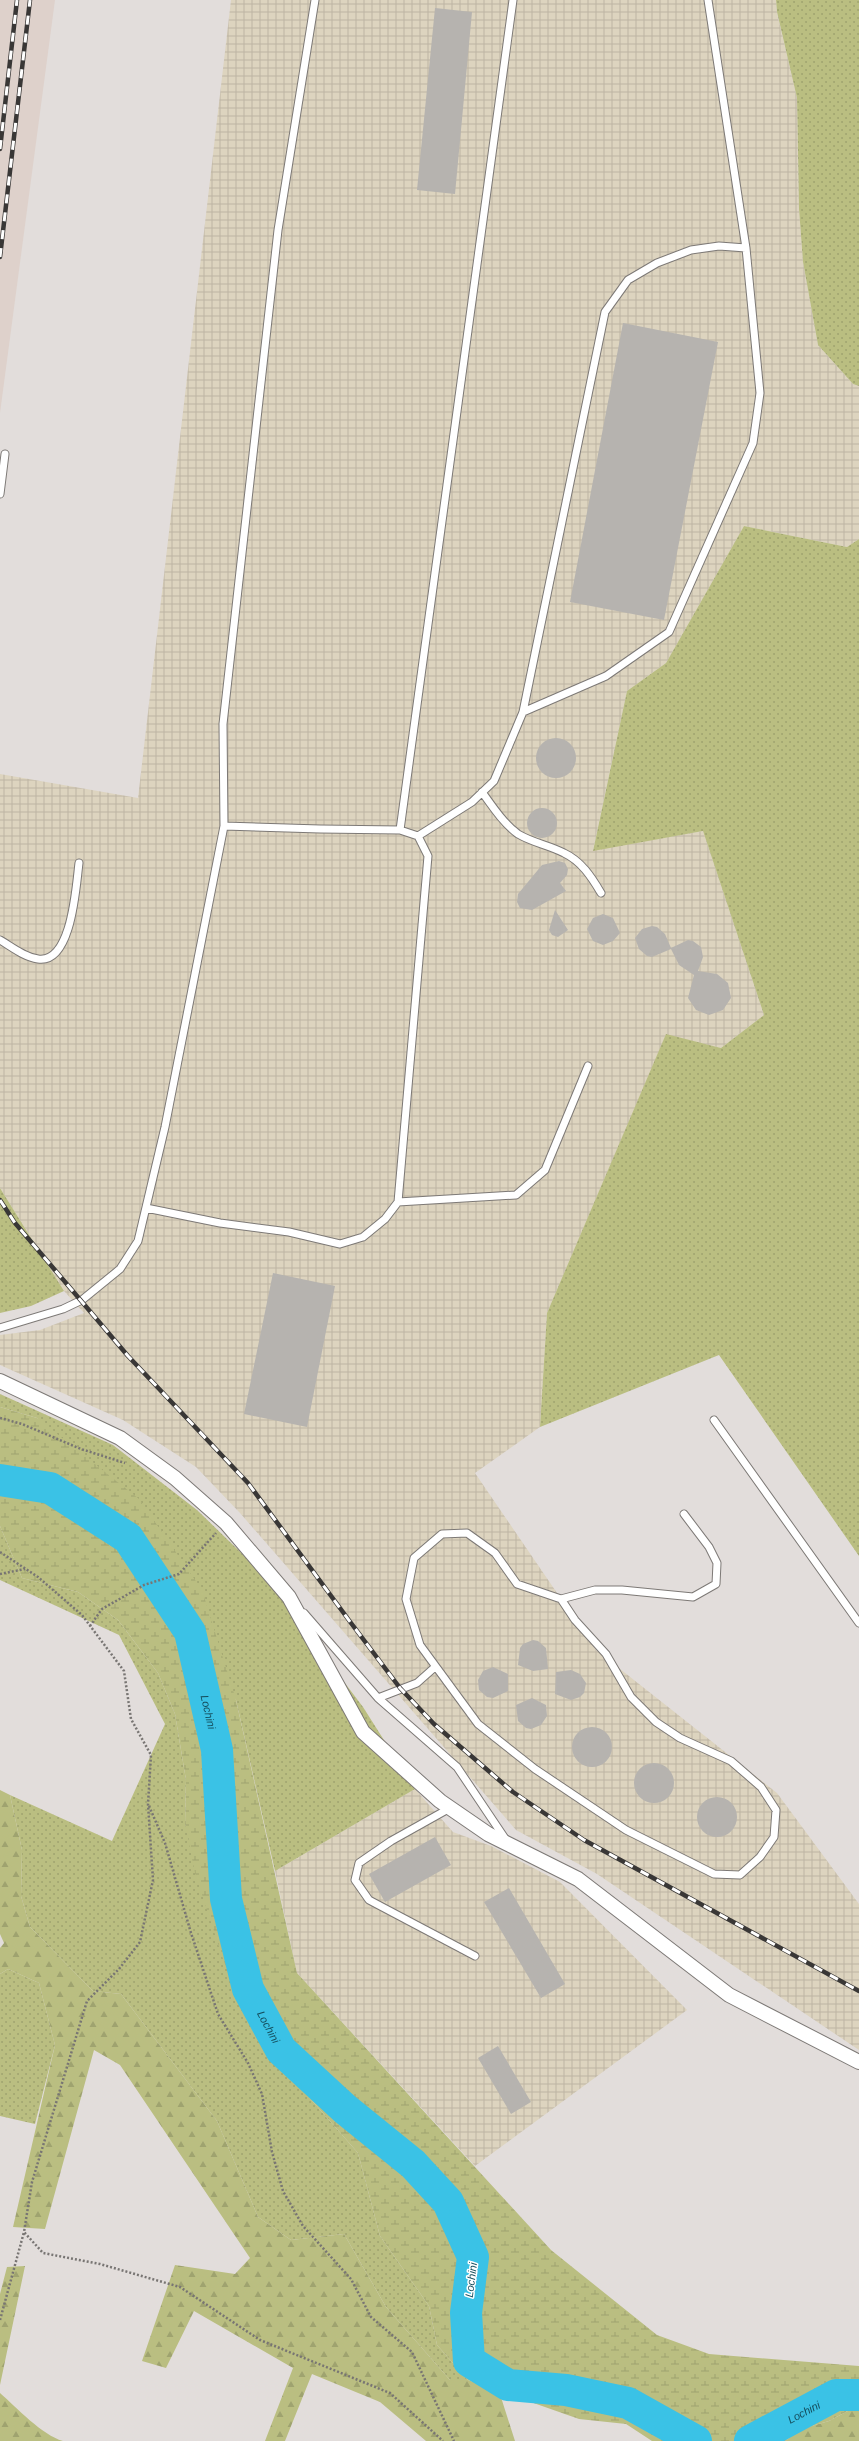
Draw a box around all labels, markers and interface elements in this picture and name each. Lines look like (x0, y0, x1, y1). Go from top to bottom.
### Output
water label: Lochini (199, 1694, 218, 1731)
water label: Lochini (255, 2009, 282, 2046)
water label: Lochini (463, 2261, 479, 2298)
water label: Lochini (786, 2398, 822, 2426)

